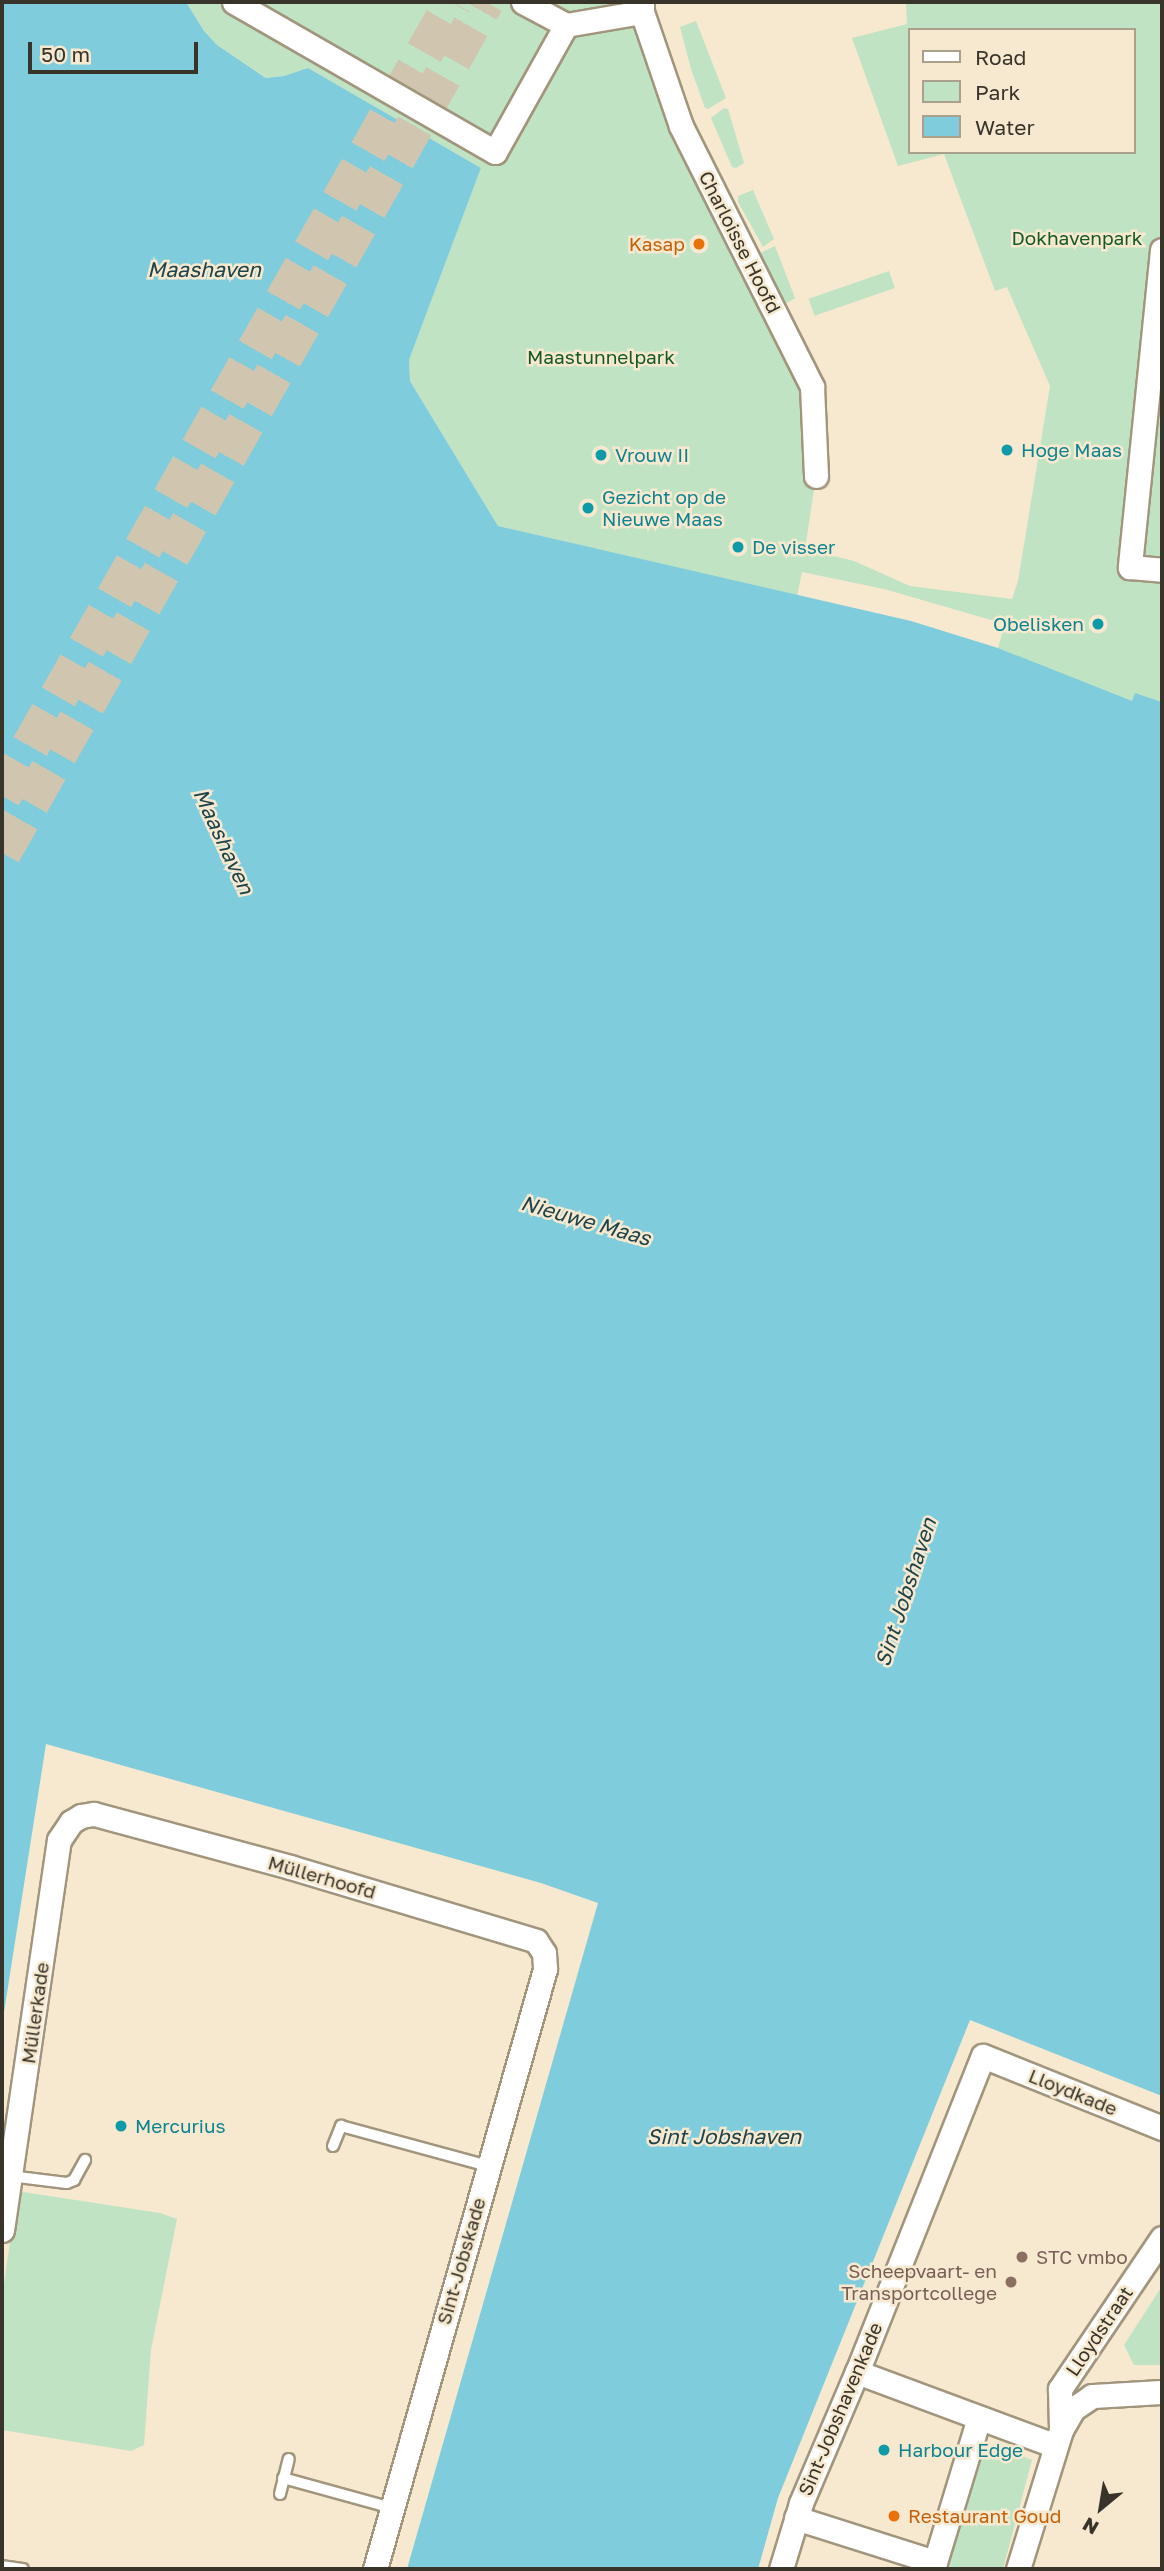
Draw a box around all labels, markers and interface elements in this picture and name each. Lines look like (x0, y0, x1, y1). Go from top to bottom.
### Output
scale bar (32, 28, 201, 72)
legend (908, 28, 1136, 154)
text: 50 m (41, 41, 90, 67)
text: Road (975, 44, 1026, 70)
text: Park (975, 79, 1020, 105)
text: Water (975, 114, 1035, 140)
street label: Charloisse Hoofd (694, 167, 786, 317)
park label: Dokhavenpark (1011, 227, 1143, 249)
place label: Kasap (629, 233, 685, 255)
marker: Kasap (691, 236, 707, 252)
water label: Maashaven (147, 256, 261, 282)
park label: Maastunnelpark (527, 346, 675, 368)
place label: Hoge Maas (1021, 439, 1122, 461)
marker: Hoge Maas (999, 442, 1015, 458)
place label: Vrouw II (615, 444, 689, 466)
marker: Vrouw II (593, 447, 609, 463)
place label: Gezicht op de Nieuwe Maas (602, 486, 726, 530)
marker: Gezicht op de Nieuwe Maas (580, 500, 596, 516)
place label: De visser (752, 536, 835, 558)
marker: De visser (730, 539, 746, 555)
place label: Obelisken (993, 613, 1084, 635)
marker: Obelisken (1090, 616, 1106, 632)
water label: Maashaven (189, 784, 259, 898)
water label: Nieuwe Maas (518, 1189, 654, 1251)
water label: Sint Jobshaven (869, 1515, 941, 1669)
street label: Müllerhoofd (266, 1851, 378, 1903)
street label: Müllerkade (17, 1961, 53, 2065)
street label: Lloydkade (1025, 2064, 1121, 2120)
place label: Mercurius (135, 2115, 225, 2137)
marker: Mercurius (113, 2118, 129, 2134)
water label: Sint Jobshaven (647, 2123, 801, 2149)
street label: Sint-Jobskade (432, 2195, 490, 2327)
place label: STC vmbo (1036, 2246, 1128, 2268)
marker: STC vmbo (1014, 2249, 1030, 2265)
place label: Scheepvaart- en Transportcollege (841, 2260, 997, 2304)
marker: Scheepvaart- en Transportcollege (1003, 2274, 1019, 2290)
street label: Lloydstraat (1061, 2282, 1137, 2380)
street label: Sint-Jobshavenkade (793, 2319, 887, 2499)
place label: Harbour Edge (898, 2439, 1023, 2461)
marker: Harbour Edge (876, 2442, 892, 2458)
north arrow (1066, 2473, 1136, 2543)
place label: Restaurant Goud (908, 2505, 1061, 2527)
marker: Restaurant Goud (886, 2508, 902, 2524)
text: N (1078, 2513, 1102, 2540)

